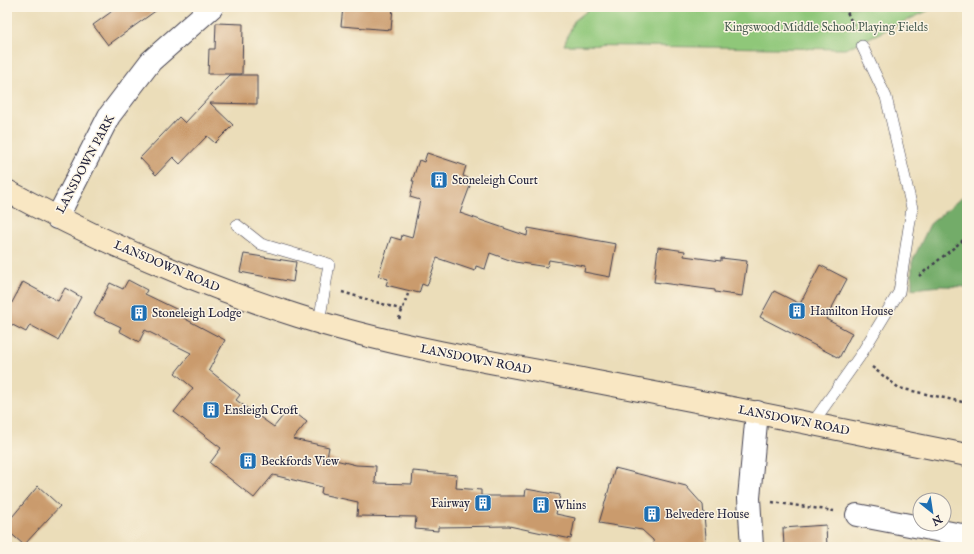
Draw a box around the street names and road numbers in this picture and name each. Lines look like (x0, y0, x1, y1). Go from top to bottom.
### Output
street label: LANSDOWN PARK (53, 112, 118, 216)
street label: LANSDOWN ROAD (112, 237, 222, 296)
street label: LANSDOWN ROAD (419, 341, 533, 378)
street label: LANSDOWN ROAD (737, 402, 851, 439)

